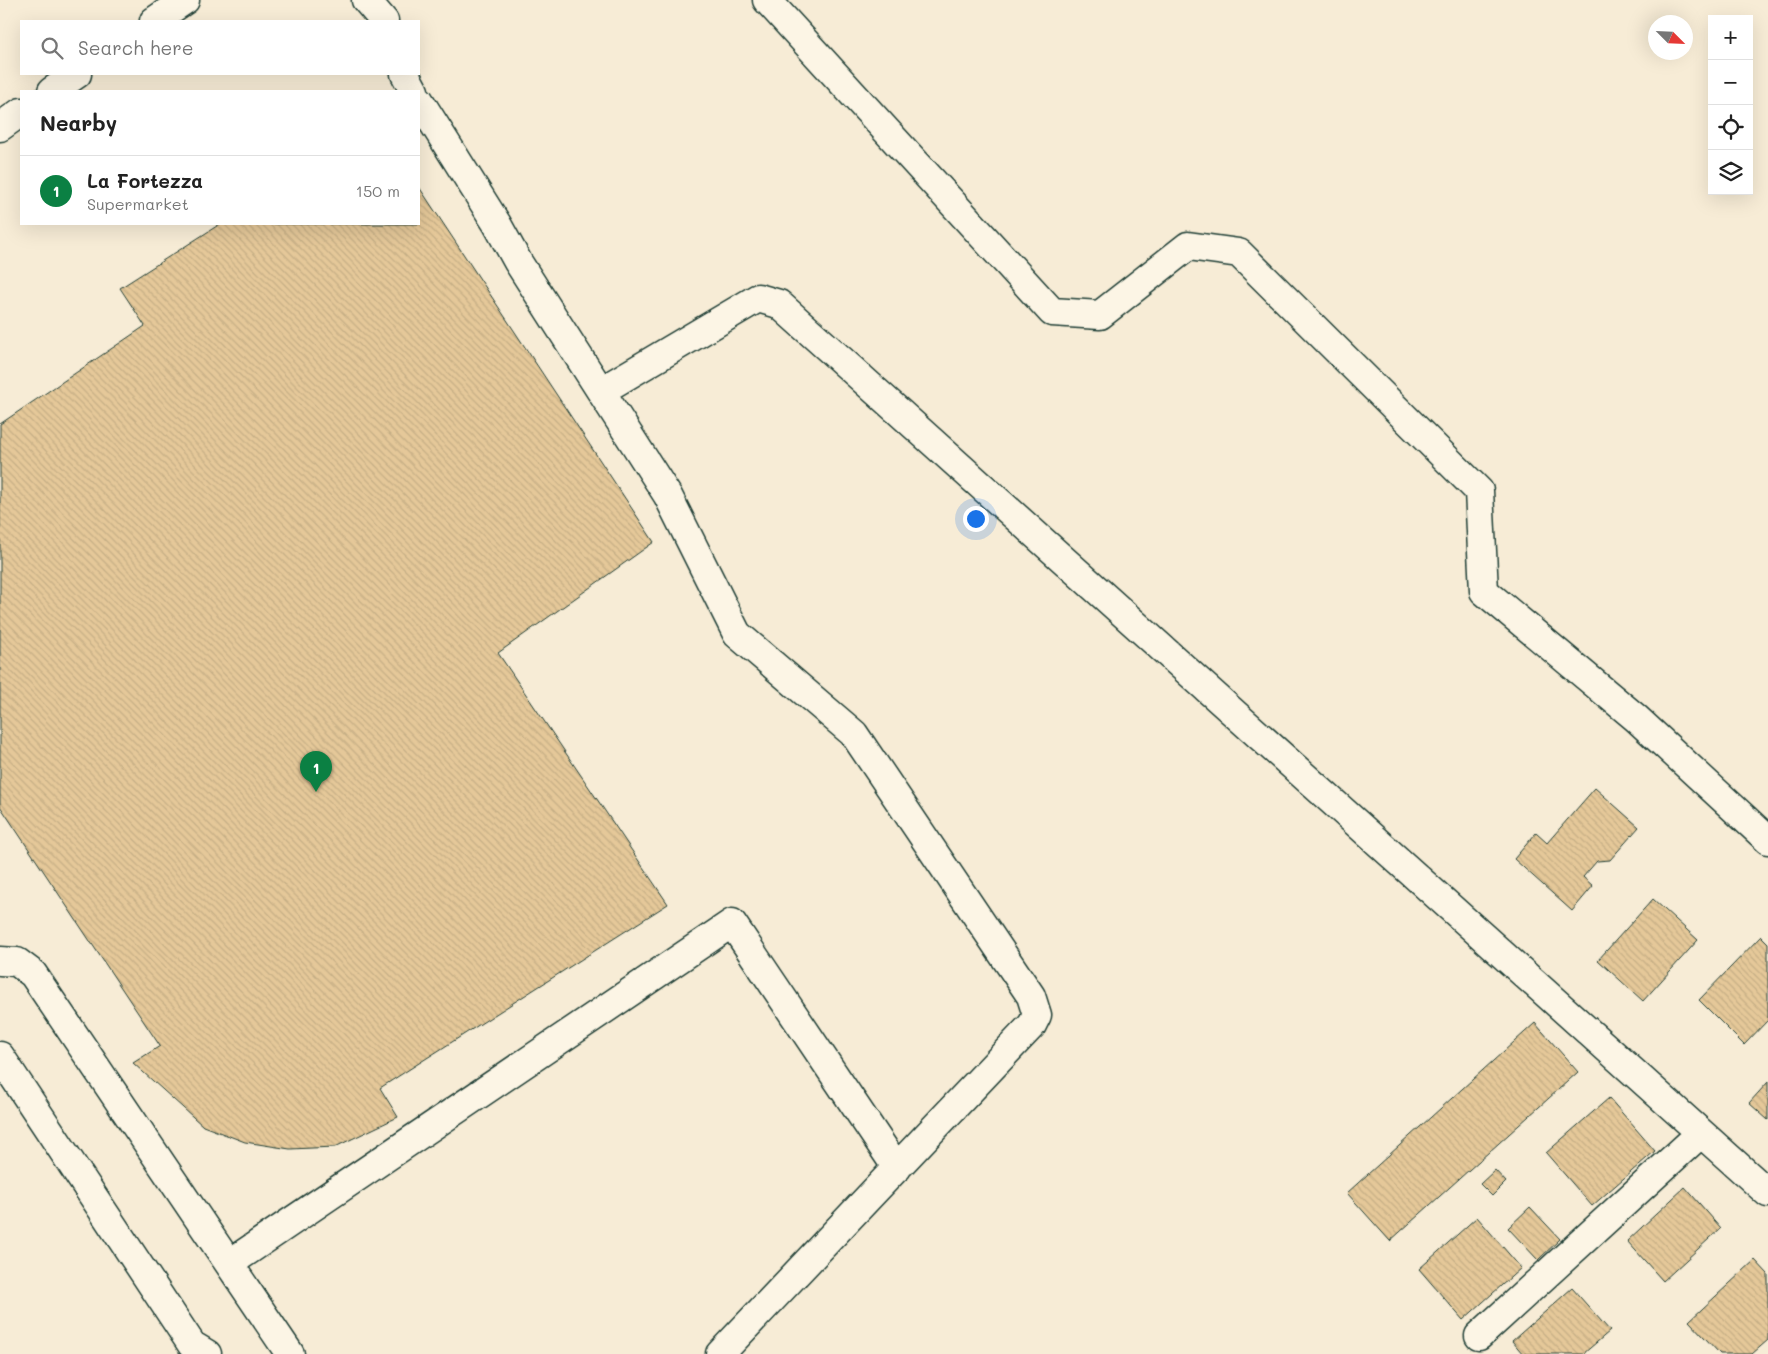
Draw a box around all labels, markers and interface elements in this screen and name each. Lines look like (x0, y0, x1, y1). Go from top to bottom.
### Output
north arrow (1648, 15, 1693, 60)
map controls (1708, 15, 1753, 195)
button: + (1708, 15, 1753, 60)
search box (20, 20, 420, 75)
icon: search (38, 34, 66, 62)
text: Search here (78, 35, 194, 60)
button: − (1708, 60, 1753, 105)
button: locate (1708, 105, 1753, 150)
text: Nearby (40, 109, 117, 136)
button: layers (1708, 150, 1753, 195)
text: La Fortezza (87, 168, 203, 193)
text: 1 (52, 180, 60, 201)
text: 150 m (356, 180, 400, 201)
text: Supermarket (87, 193, 189, 214)
your location (963, 506, 989, 532)
pin: 1 (300, 751, 332, 792)

